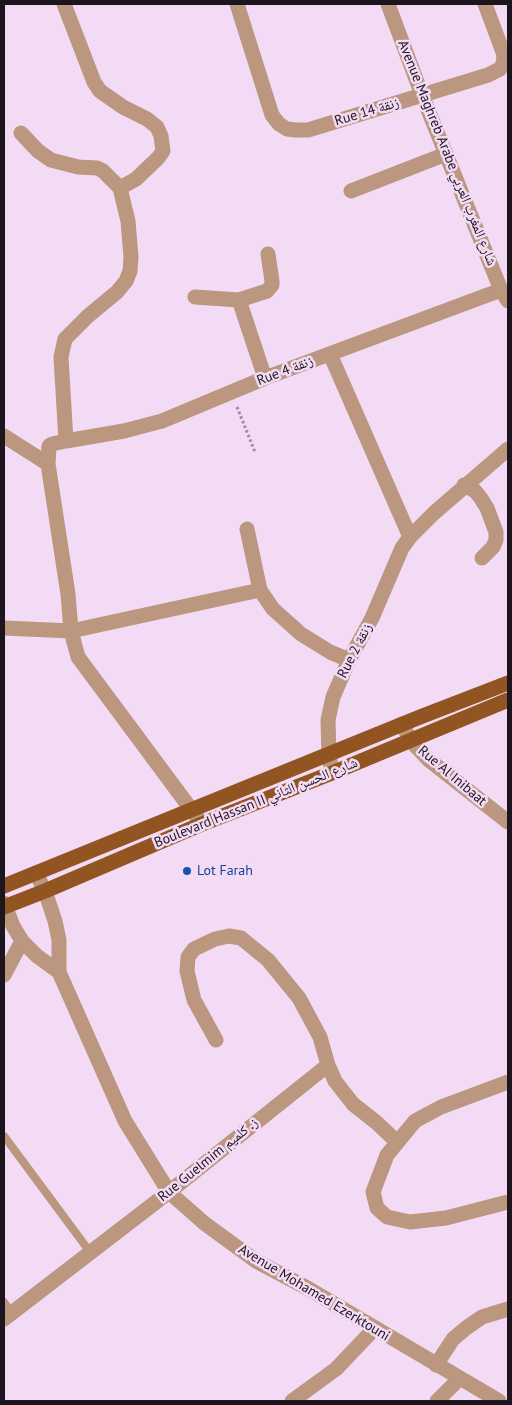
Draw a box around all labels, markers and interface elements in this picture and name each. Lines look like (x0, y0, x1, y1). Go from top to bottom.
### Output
street label: Avenue Maghreb Arabe شارع المغرب العربي (394, 38, 500, 268)
street label: Rue 14 زنقة (333, 94, 401, 130)
street label: Rue 4 زنقة (254, 353, 316, 389)
street label: Rue 2 زنقة (334, 621, 376, 681)
street label: Rue Al Inibaat (414, 742, 490, 810)
street label: Boulevard Hassan II شارع الحسن الثاني (152, 754, 360, 852)
place label: Lot Farah (197, 863, 253, 879)
marker: Lot Farah (181, 865, 193, 877)
street label: Rue Guelmim ز. كلميم (155, 1115, 261, 1205)
street label: Avenue Mohamed Ezerktouni (235, 1241, 393, 1345)

